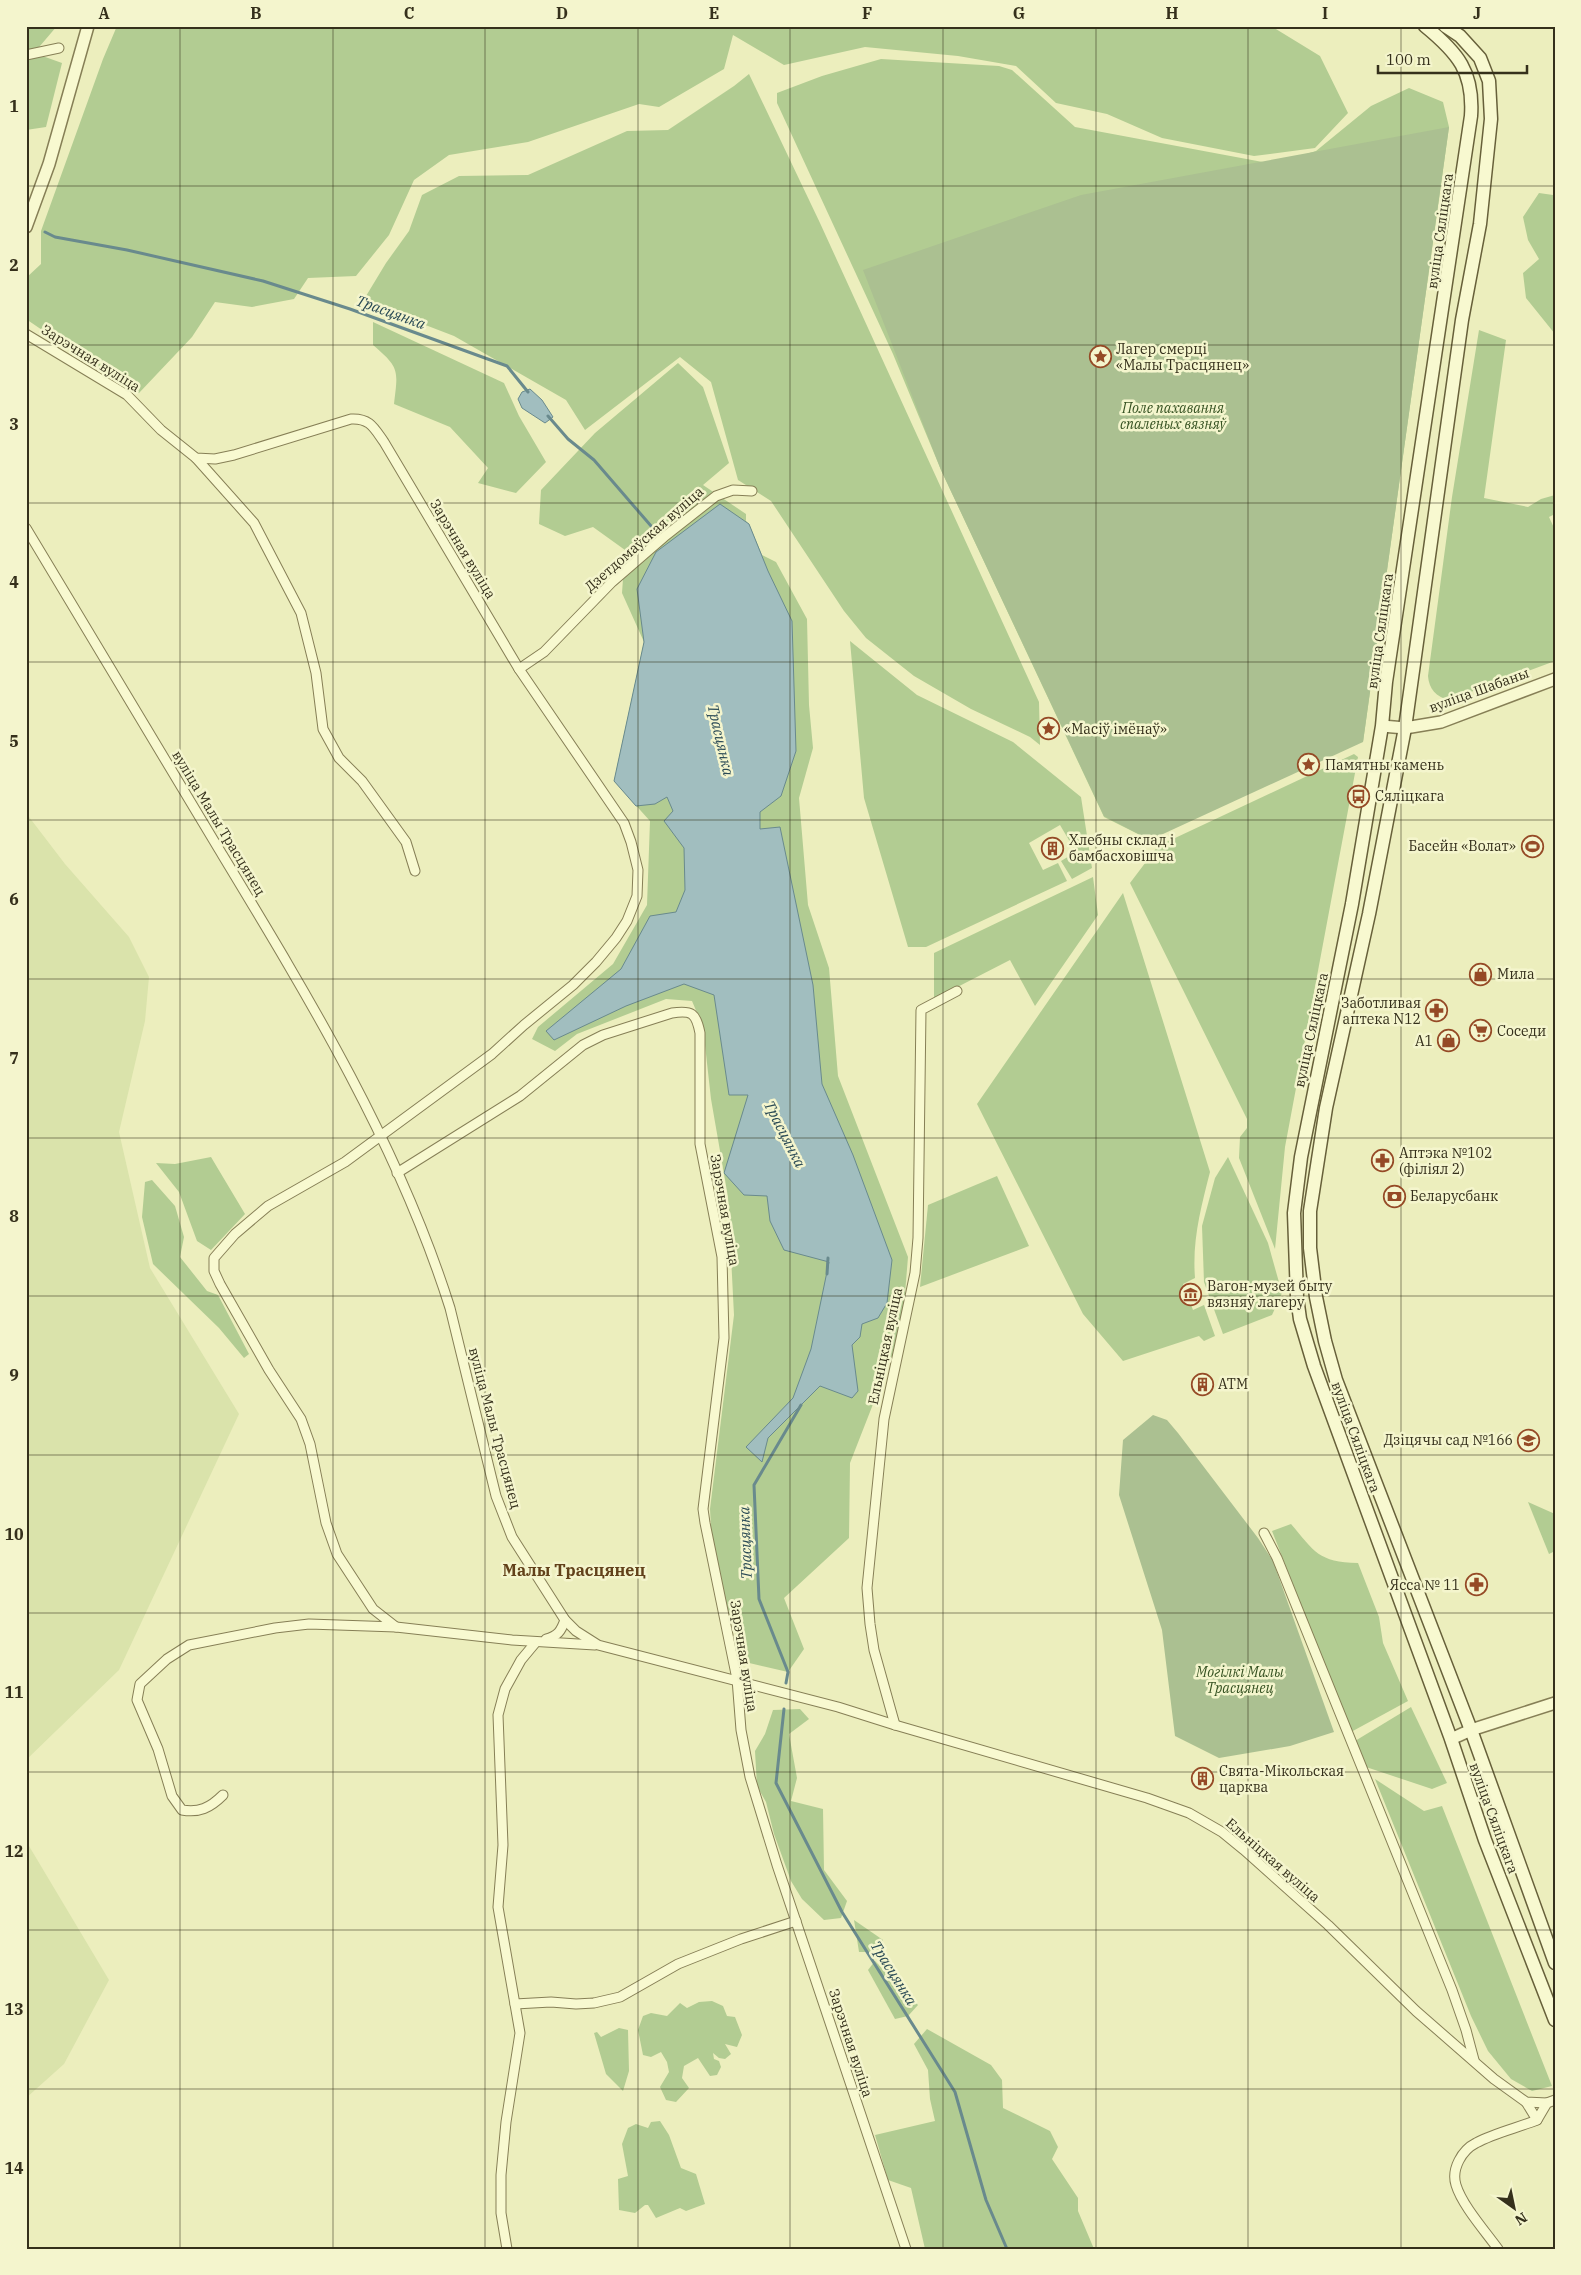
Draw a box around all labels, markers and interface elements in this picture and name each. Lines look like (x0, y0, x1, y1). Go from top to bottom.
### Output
text: A (98, 3, 110, 23)
text: B (250, 3, 262, 23)
text: C (404, 3, 414, 23)
text: D (556, 3, 568, 23)
text: E (709, 3, 719, 23)
text: F (862, 3, 872, 23)
text: G (1013, 3, 1025, 23)
text: H (1166, 3, 1179, 23)
text: I (1322, 3, 1328, 23)
text: J (1473, 3, 1481, 23)
scale bar (1378, 42, 1527, 74)
text: 100 m (1386, 50, 1431, 69)
text: 1 (9, 96, 19, 116)
street label: вуліца Сяліцкага (1423, 172, 1457, 290)
text: 2 (9, 255, 19, 275)
water label: Трасцянка (354, 291, 429, 334)
street label: Зарэчная вуліца (38, 320, 144, 396)
place label: Лагер смерці «Малы Трасцянец» (1116, 340, 1249, 374)
place icon: Лагер смерці «Малы Трасцянец» (1088, 345, 1112, 369)
park label: Поле пахавання спаленых вязняў (1120, 399, 1228, 433)
text: 3 (9, 414, 19, 434)
street label: Дзетдомаўская вуліца (581, 482, 707, 595)
street label: Зарэчная вуліца (426, 496, 500, 602)
text: 4 (9, 572, 19, 592)
street label: вуліца Сяліцкага (1363, 572, 1397, 690)
street label: вуліца Шабаны (1426, 664, 1532, 716)
water label: Трасцянка (704, 702, 739, 778)
place icon: «Масіў імёнаў» (1036, 717, 1060, 741)
place label: «Масіў імёнаў» (1064, 720, 1167, 738)
text: 5 (9, 731, 19, 751)
street label: вуліца Малы Трасцянец (168, 747, 270, 899)
place icon: Памятны камень (1297, 753, 1321, 777)
place label: Памятны камень (1325, 756, 1444, 774)
bus stop icon: Сяліцкага (1347, 784, 1371, 808)
place label: Сяліцкага (1375, 787, 1445, 805)
place label: Хлебны склад і бамбасховішча (1069, 831, 1174, 865)
sports icon: Басейн «Волат» (1520, 834, 1544, 858)
building icon: Хлебны склад і бамбасховішча (1041, 836, 1065, 860)
place label: Басейн «Волат» (1409, 837, 1516, 855)
text: 6 (9, 889, 19, 909)
shop icon: Мила (1469, 962, 1493, 986)
place label: Мила (1497, 965, 1535, 983)
street label: вуліца Сяліцкага (1290, 971, 1332, 1089)
place label: Заботливая аптека N12 (1341, 994, 1421, 1028)
pharmacy icon: Заботливая аптека N12 (1425, 999, 1449, 1023)
supermarket icon: Соседи (1469, 1019, 1493, 1043)
place label: Соседи (1497, 1022, 1546, 1040)
shop icon: A1 (1437, 1029, 1461, 1053)
place label: A1 (1415, 1032, 1433, 1050)
text: 7 (9, 1048, 19, 1068)
water label: Трасцянка (760, 1097, 810, 1171)
place label: Аптэка №102 (філіял 2) (1399, 1144, 1492, 1178)
pharmacy icon: Аптэка №102 (філіял 2) (1371, 1149, 1395, 1173)
street label: Зарэчная вуліца (706, 1153, 744, 1268)
bank icon: Беларусбанк (1382, 1184, 1406, 1208)
place label: Беларусбанк (1410, 1187, 1498, 1205)
text: 8 (9, 1206, 19, 1226)
place label: Вагон-музей быту вязняў лагеру (1207, 1277, 1333, 1311)
museum icon: Вагон-музей быту вязняў лагеру (1179, 1282, 1203, 1306)
street label: Ельніцкая вуліца (864, 1285, 906, 1406)
street label: вуліца Малы Трасцянец (465, 1345, 525, 1511)
text: 9 (9, 1365, 19, 1385)
building icon: АТМ (1190, 1372, 1214, 1396)
place label: АТМ (1218, 1375, 1248, 1393)
street label: вуліца Сяліцкага (1328, 1379, 1385, 1495)
school or university icon: Дзіцячы сад №166 (1517, 1428, 1541, 1452)
place label: Дзіцячы сад №166 (1384, 1431, 1513, 1449)
water label: Трасцянка (734, 1505, 756, 1580)
text: 10 (4, 1524, 24, 1544)
district label: Малы Трасцянец (503, 1560, 645, 1580)
pharmacy icon: Ясса № 11 (1464, 1573, 1488, 1597)
place label: Ясса № 11 (1390, 1576, 1460, 1594)
street label: Зарэчная вуліца (726, 1599, 762, 1714)
park label: Могілкі Малы Трасцянец (1195, 1663, 1284, 1697)
text: 11 (4, 1682, 24, 1702)
street label: вуліца Сяліцкага (1466, 1760, 1523, 1876)
place label: Свята-Мікольская царква (1219, 1762, 1344, 1796)
building icon: Свята-Мікольская царква (1191, 1767, 1215, 1791)
street label: Ельніцкая вуліца (1222, 1814, 1324, 1906)
text: 12 (4, 1841, 24, 1861)
water label: Трасцянка (867, 1937, 922, 2010)
street label: Зарэчная вуліца (825, 1986, 877, 2100)
text: 13 (4, 1999, 24, 2019)
text: 14 (4, 2158, 24, 2178)
north arrow (1488, 2182, 1538, 2232)
text: N (1512, 2208, 1531, 2229)

